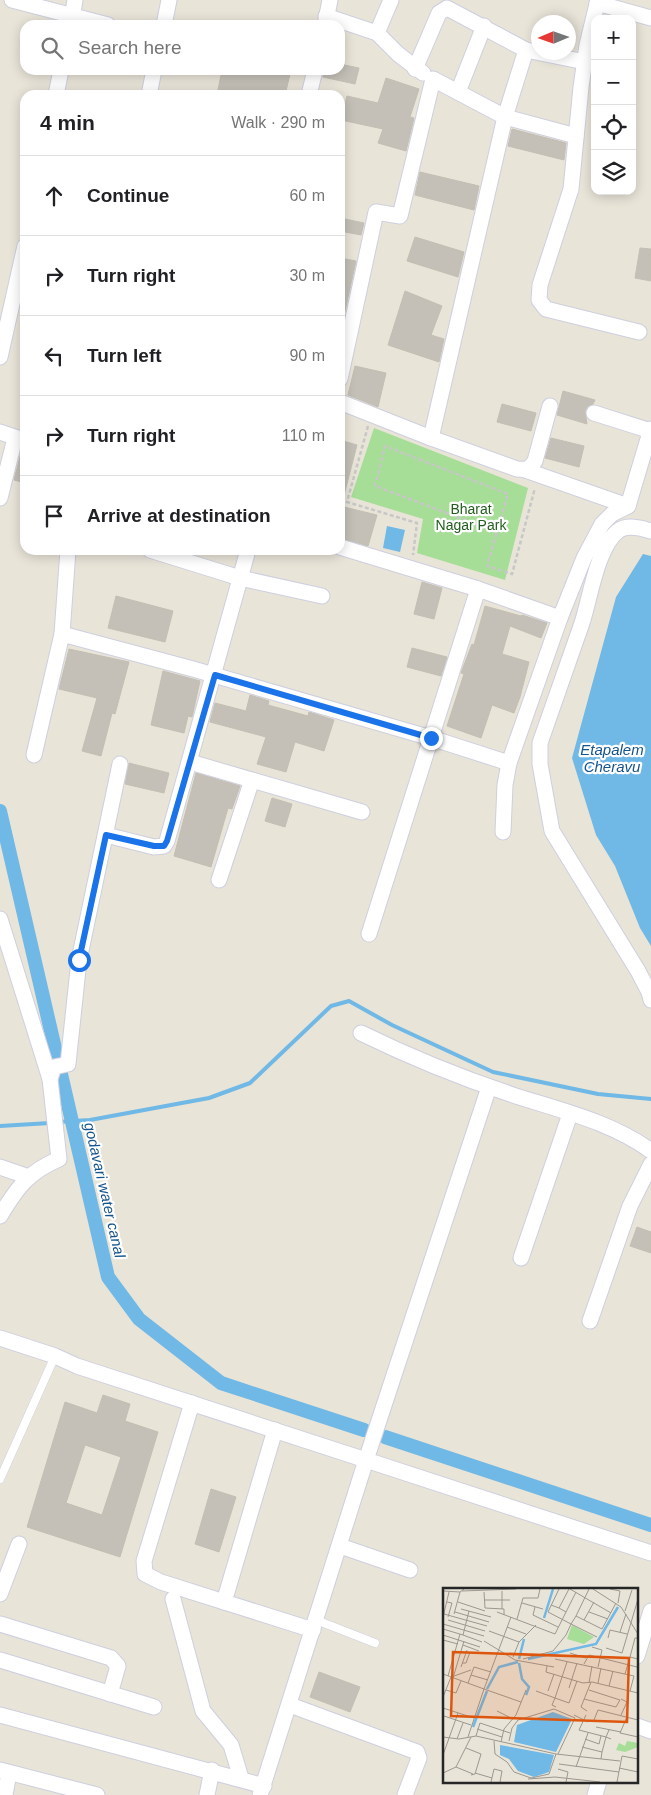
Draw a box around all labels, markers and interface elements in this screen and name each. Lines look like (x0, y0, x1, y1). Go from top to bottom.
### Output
north arrow (531, 15, 576, 60)
map controls (591, 15, 636, 195)
button: + (591, 15, 636, 60)
search box (20, 20, 345, 75)
icon: search (38, 34, 66, 62)
text: Search here (78, 37, 182, 58)
button: − (591, 60, 636, 105)
button: locate (591, 105, 636, 150)
text: 4 min (40, 111, 95, 134)
text: Walk · 290 m (231, 114, 325, 131)
button: layers (591, 150, 636, 195)
icon: ahead (40, 182, 68, 210)
text: Continue (87, 185, 169, 206)
text: 60 m (289, 187, 325, 204)
icon: right (40, 262, 68, 290)
text: Turn right (87, 265, 175, 286)
text: 30 m (289, 267, 325, 284)
icon: left (40, 342, 68, 370)
text: Turn left (87, 345, 162, 366)
text: 90 m (289, 347, 325, 364)
icon: right (40, 422, 68, 450)
text: Turn right (87, 425, 175, 446)
text: 110 m (282, 427, 325, 444)
park label: Bharat Nagar Park (436, 501, 507, 533)
icon: arrive (40, 502, 68, 530)
text: Arrive at destination (87, 505, 271, 526)
route end (420, 727, 443, 750)
water label: Etapalem Cheravu (580, 741, 644, 775)
route start (68, 949, 91, 972)
water label: godavari water canal (81, 1121, 129, 1260)
inset map (443, 1588, 638, 1782)

